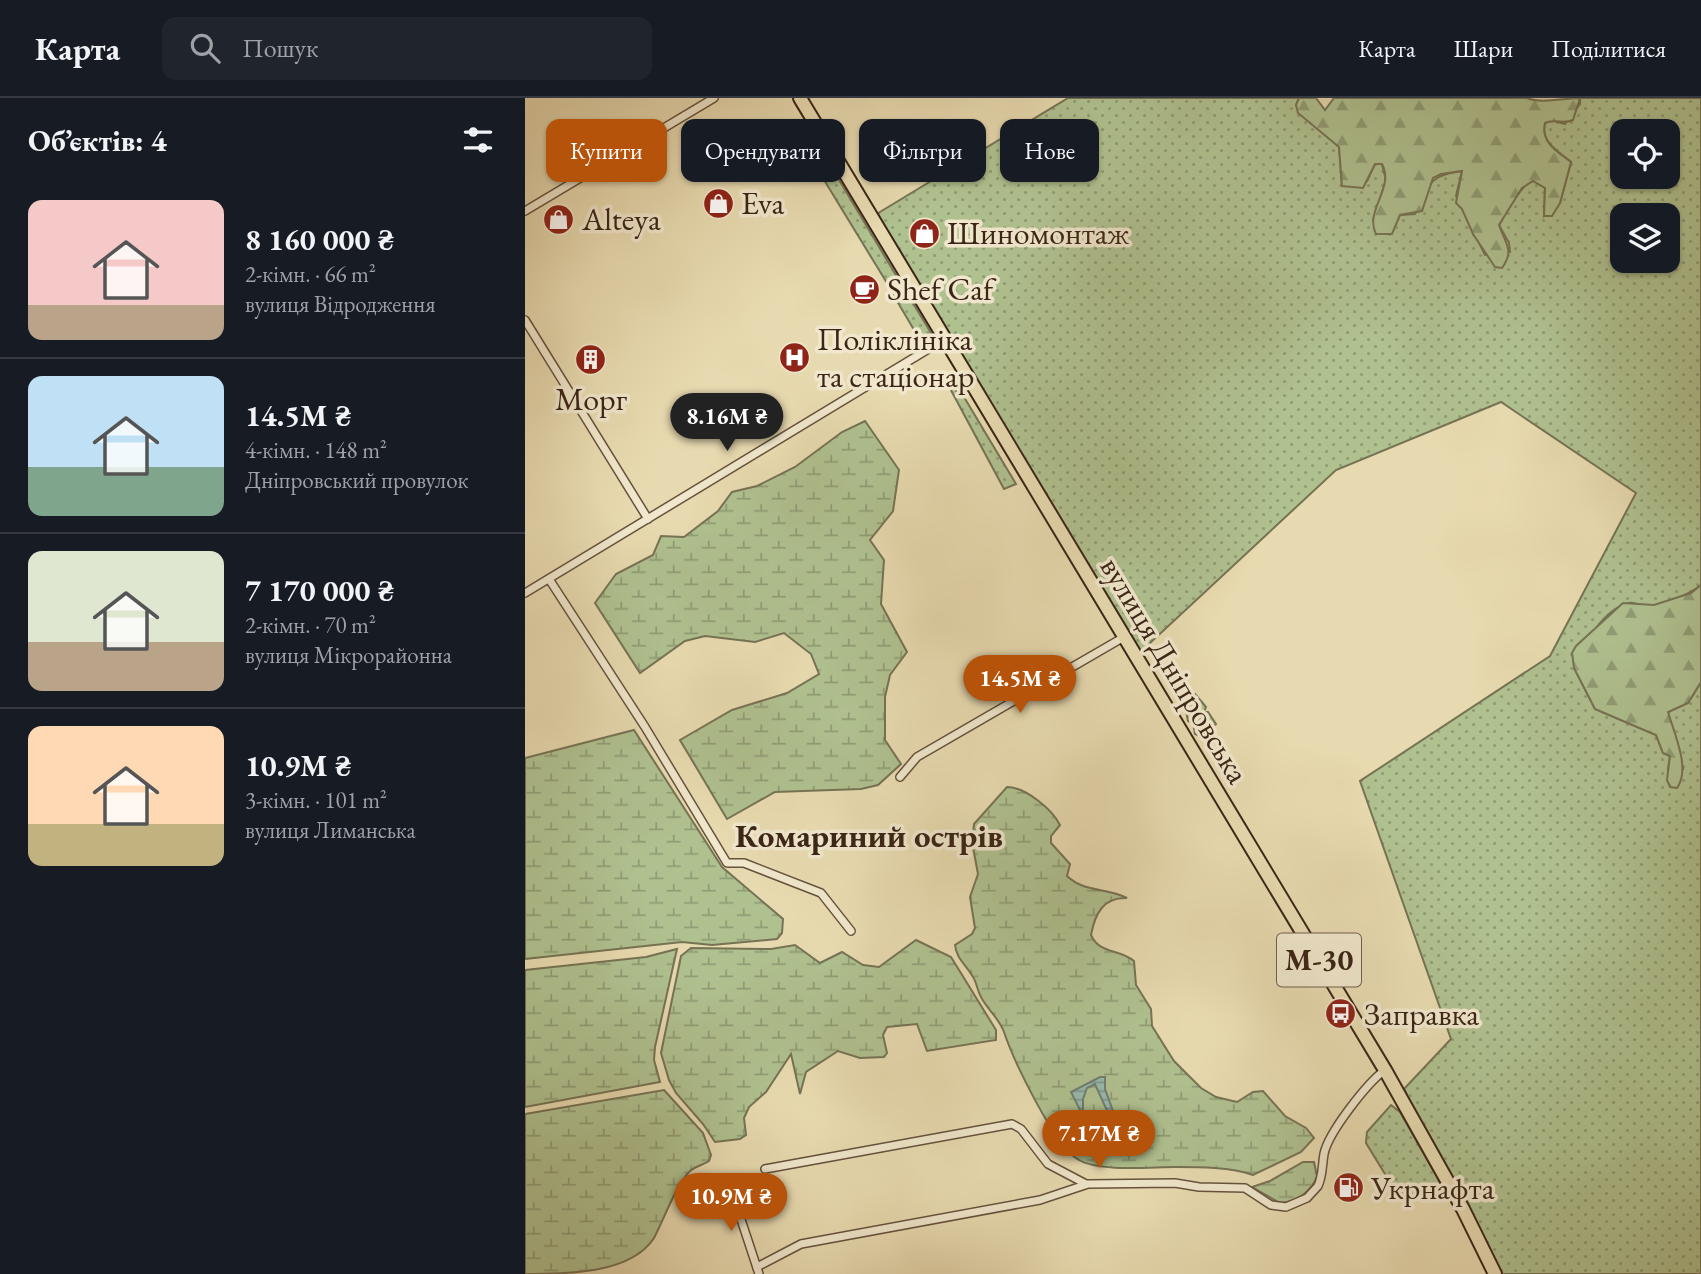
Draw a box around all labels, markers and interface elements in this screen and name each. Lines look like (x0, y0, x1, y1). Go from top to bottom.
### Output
search box (162, 17, 652, 80)
text: Карта (35, 27, 120, 70)
icon: search (186, 29, 224, 67)
text: Пошук (242, 31, 318, 65)
text: Карта (1358, 33, 1416, 64)
text: Шари (1454, 33, 1513, 64)
text: Поділитися (1551, 33, 1666, 64)
chip: Купити (546, 119, 667, 182)
chip: Орендувати (681, 119, 845, 182)
chip: Фільтри (859, 119, 986, 182)
chip: Нове (1000, 119, 1099, 182)
map controls (1610, 119, 1680, 273)
button: locate (1610, 119, 1680, 189)
text: Об’єктів: 4 (28, 121, 167, 160)
icon: filters (459, 121, 497, 159)
place label: Eva (741, 182, 785, 224)
shop icon: Eva (701, 186, 735, 220)
place label: Alteya (581, 198, 661, 240)
shop icon: Alteya (542, 202, 576, 236)
button: layers (1610, 203, 1680, 273)
place label: Шиномонтаж (947, 212, 1130, 254)
shop icon: Шиномонтаж (907, 216, 941, 250)
text: 8 160 000 ₴ (245, 220, 394, 259)
icon: home (84, 228, 168, 312)
text: 2-кімн. · 66 m² (245, 259, 376, 289)
place label: Shef Caf (887, 268, 997, 310)
cafe icon: Shef Caf (847, 272, 881, 306)
text: вулиця Відродження (245, 289, 436, 319)
place label: Поліклініка та стаціонар (817, 318, 974, 397)
hospital icon: Поліклініка та стаціонар (777, 340, 811, 374)
building icon: Морг (574, 343, 608, 377)
place label: Морг (555, 378, 628, 420)
pin: 8.16M ₴ (662, 394, 792, 453)
text: 14.5M ₴ (245, 396, 351, 435)
text: 8.16M ₴ (686, 401, 768, 431)
icon: home (84, 404, 168, 488)
text: 4-кімн. · 148 m² (245, 435, 387, 465)
text: Дніпровський провулок (245, 465, 469, 495)
street label: вулиця Дніпровська (1091, 549, 1259, 791)
text: 7 170 000 ₴ (245, 571, 394, 610)
icon: home (84, 579, 168, 663)
text: 2-кімн. · 70 m² (245, 610, 376, 640)
text: вулиця Мікрорайонна (245, 640, 452, 670)
pin: 14.5M ₴ (955, 656, 1085, 715)
text: 14.5M ₴ (979, 663, 1061, 693)
text: 10.9M ₴ (245, 746, 351, 785)
icon: home (84, 754, 168, 838)
text: 3-кімн. · 101 m² (245, 785, 387, 815)
district label: Комариний острів (735, 814, 1003, 857)
text: вулиця Лиманська (245, 815, 416, 845)
road number: М-30 (1277, 933, 1361, 986)
place label: Заправка (1364, 993, 1479, 1035)
bus stop icon: Заправка (1324, 997, 1358, 1031)
pin: 7.17M ₴ (1034, 1110, 1164, 1170)
text: 7.17M ₴ (1058, 1118, 1140, 1148)
place label: Укрнафта (1370, 1167, 1495, 1209)
fuel station icon: Укрнафта (1331, 1171, 1365, 1205)
pin: 10.9M ₴ (666, 1174, 796, 1233)
text: 10.9M ₴ (690, 1181, 772, 1211)

